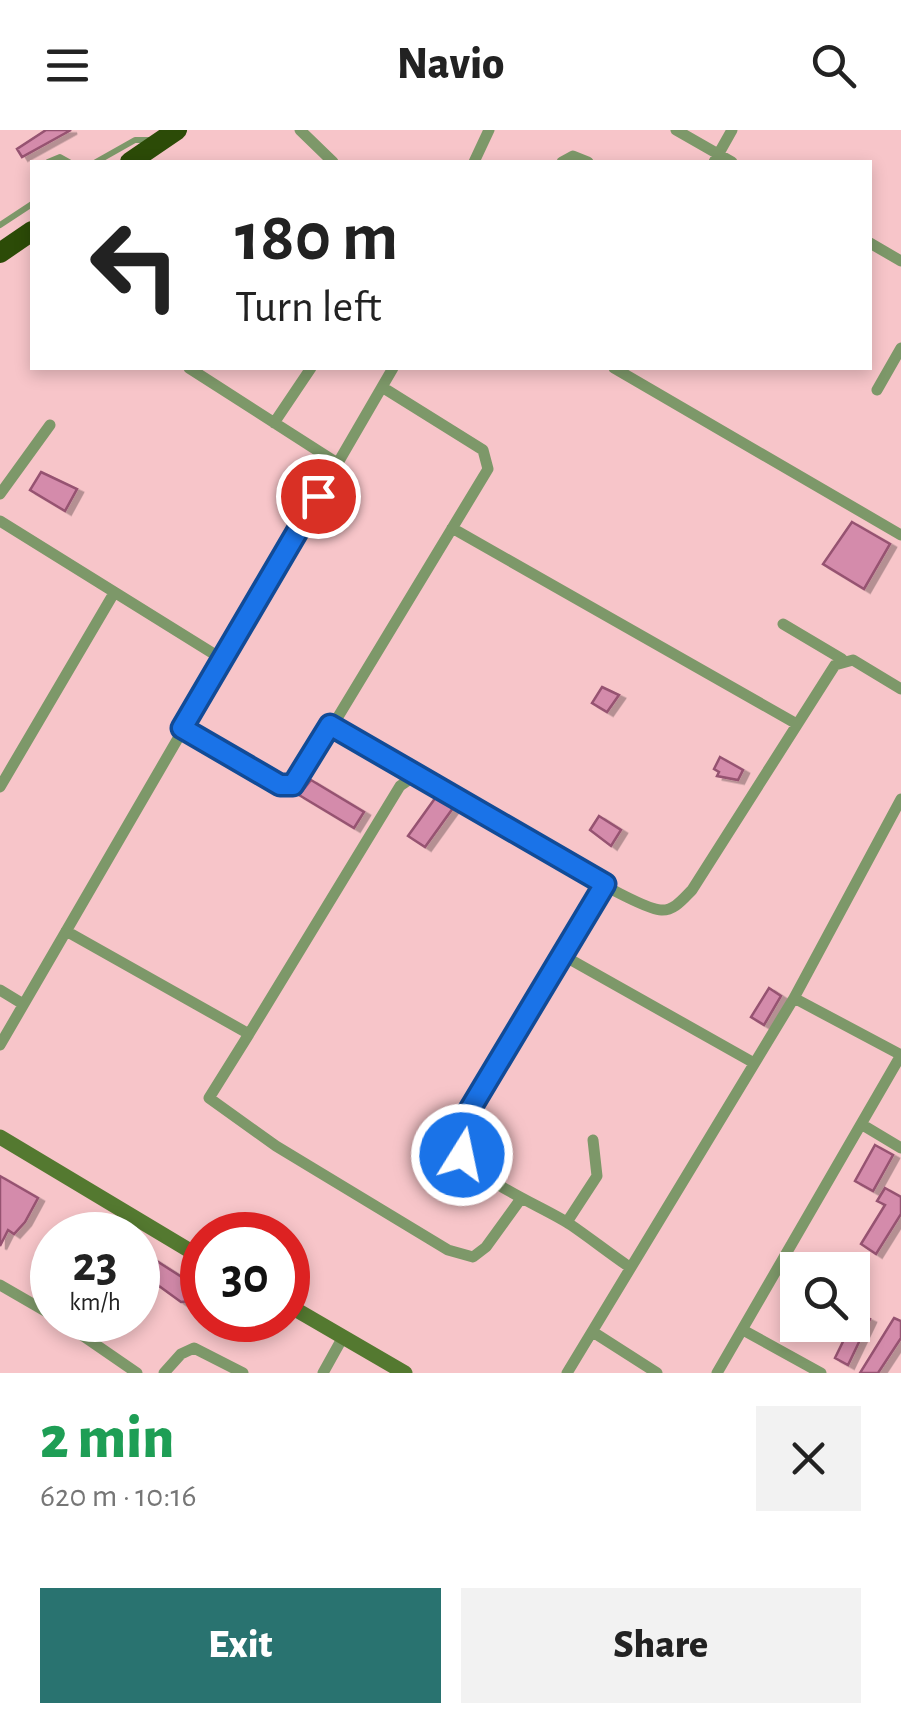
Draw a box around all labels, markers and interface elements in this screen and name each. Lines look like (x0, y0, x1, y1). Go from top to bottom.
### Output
icon: menu (40, 38, 95, 93)
icon: search (806, 38, 861, 93)
text: Navio (397, 42, 504, 87)
icon: left (70, 200, 200, 330)
text: 180 m (235, 203, 398, 273)
text: Turn left (235, 285, 382, 330)
pin (276, 454, 361, 539)
icon: arrive (291, 469, 346, 524)
position arrow (410, 1103, 514, 1207)
speed limit sign: 30 (180, 1212, 310, 1342)
text: 23 (72, 1240, 118, 1290)
map controls (780, 1252, 870, 1342)
button: search (780, 1252, 870, 1342)
text: km/h (69, 1290, 121, 1315)
button: close (756, 1406, 861, 1511)
text: 2 min (40, 1409, 174, 1469)
text: 620 m · 10:16 (40, 1480, 197, 1512)
button: Exit (40, 1588, 441, 1703)
button: Share (461, 1588, 861, 1703)

